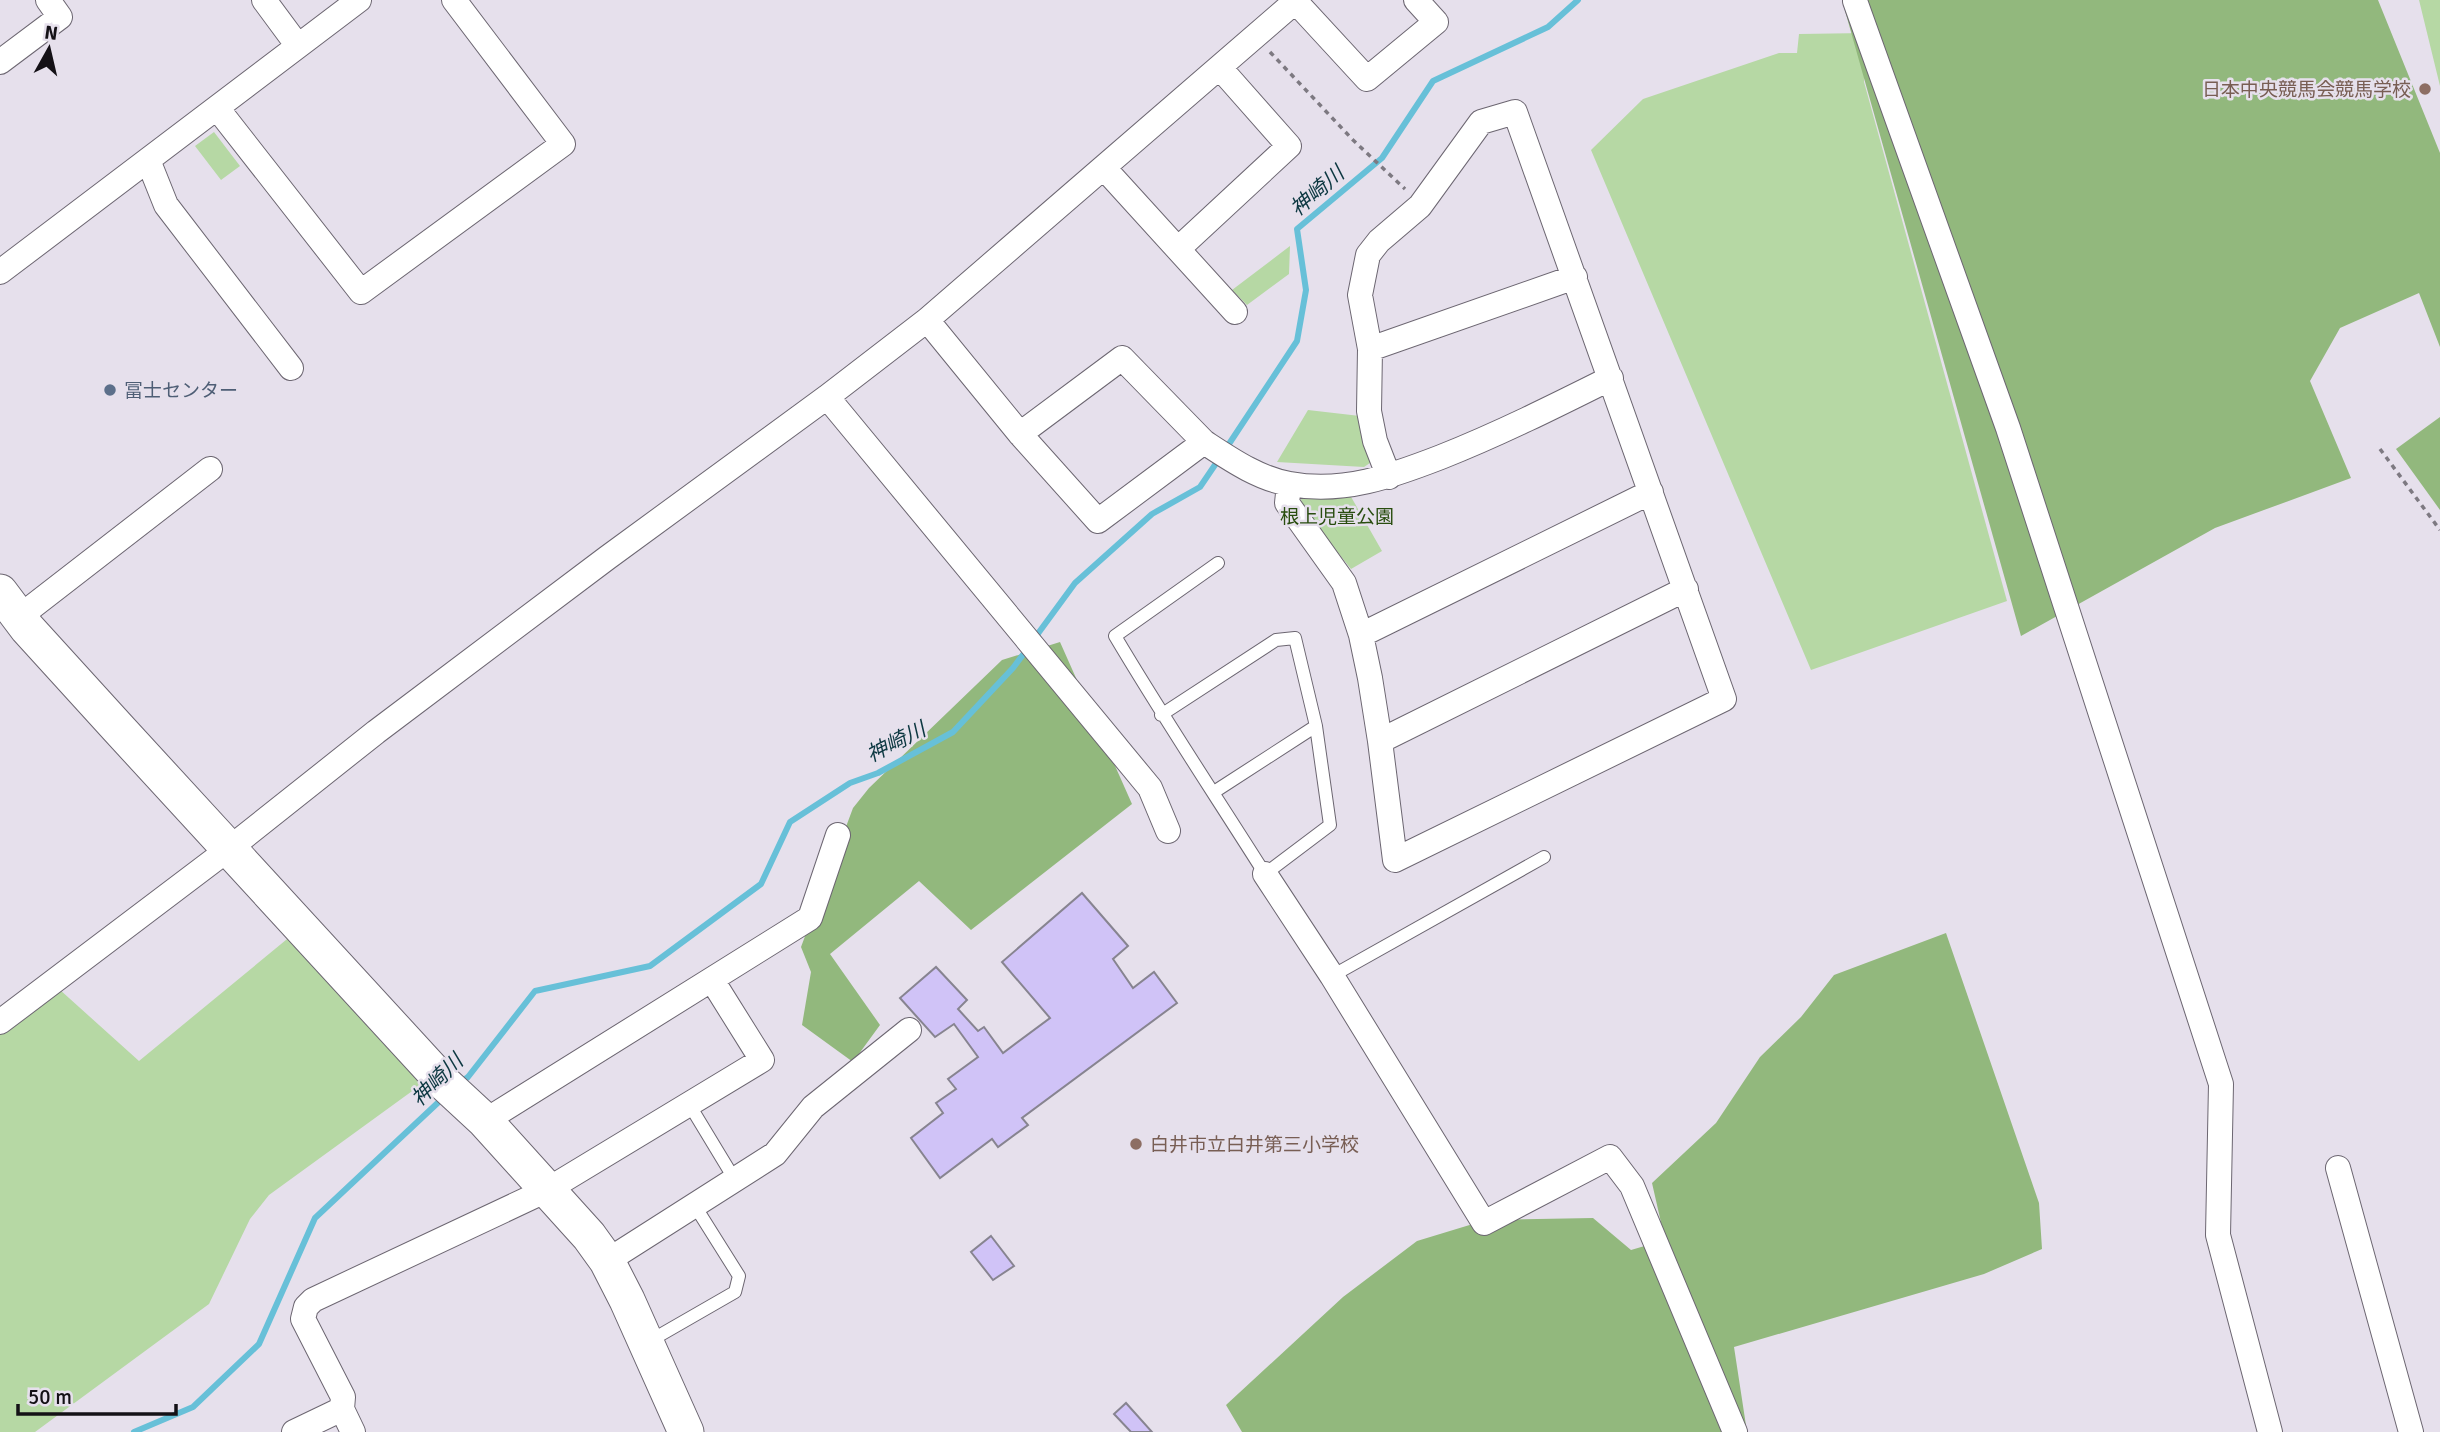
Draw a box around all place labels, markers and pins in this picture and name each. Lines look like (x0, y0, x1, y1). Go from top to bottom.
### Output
place label: 日本中央競馬会競馬学校 (2202, 78, 2411, 102)
marker: 日本中央競馬会競馬学校 (2417, 81, 2433, 97)
place label: 冨士センター (124, 379, 238, 403)
marker: 冨士センター (102, 382, 118, 398)
place label: 白井市立白井第三小学校 (1150, 1133, 1359, 1157)
marker: 白井市立白井第三小学校 (1128, 1136, 1144, 1152)

